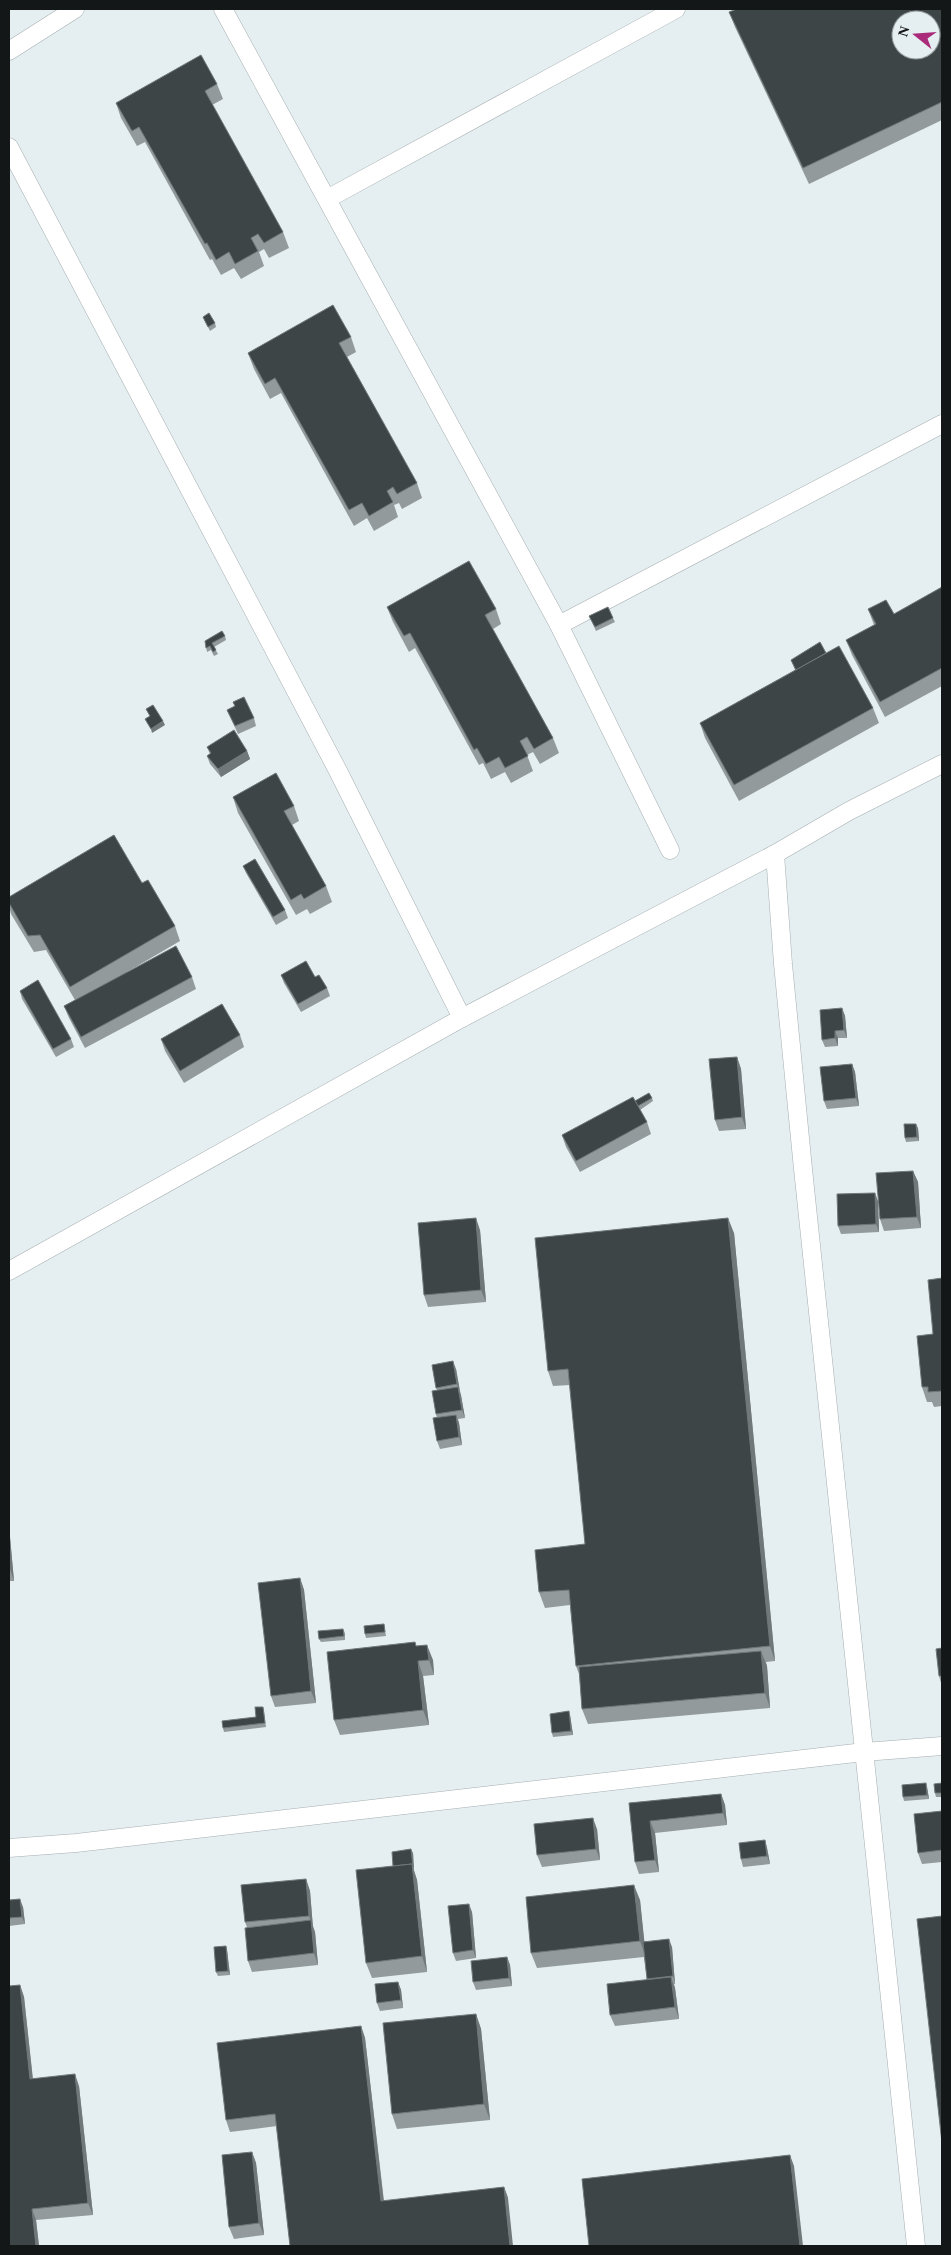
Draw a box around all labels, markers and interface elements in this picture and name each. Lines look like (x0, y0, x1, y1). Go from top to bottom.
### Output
north arrow (891, 10, 941, 60)
text: N (895, 24, 913, 38)

